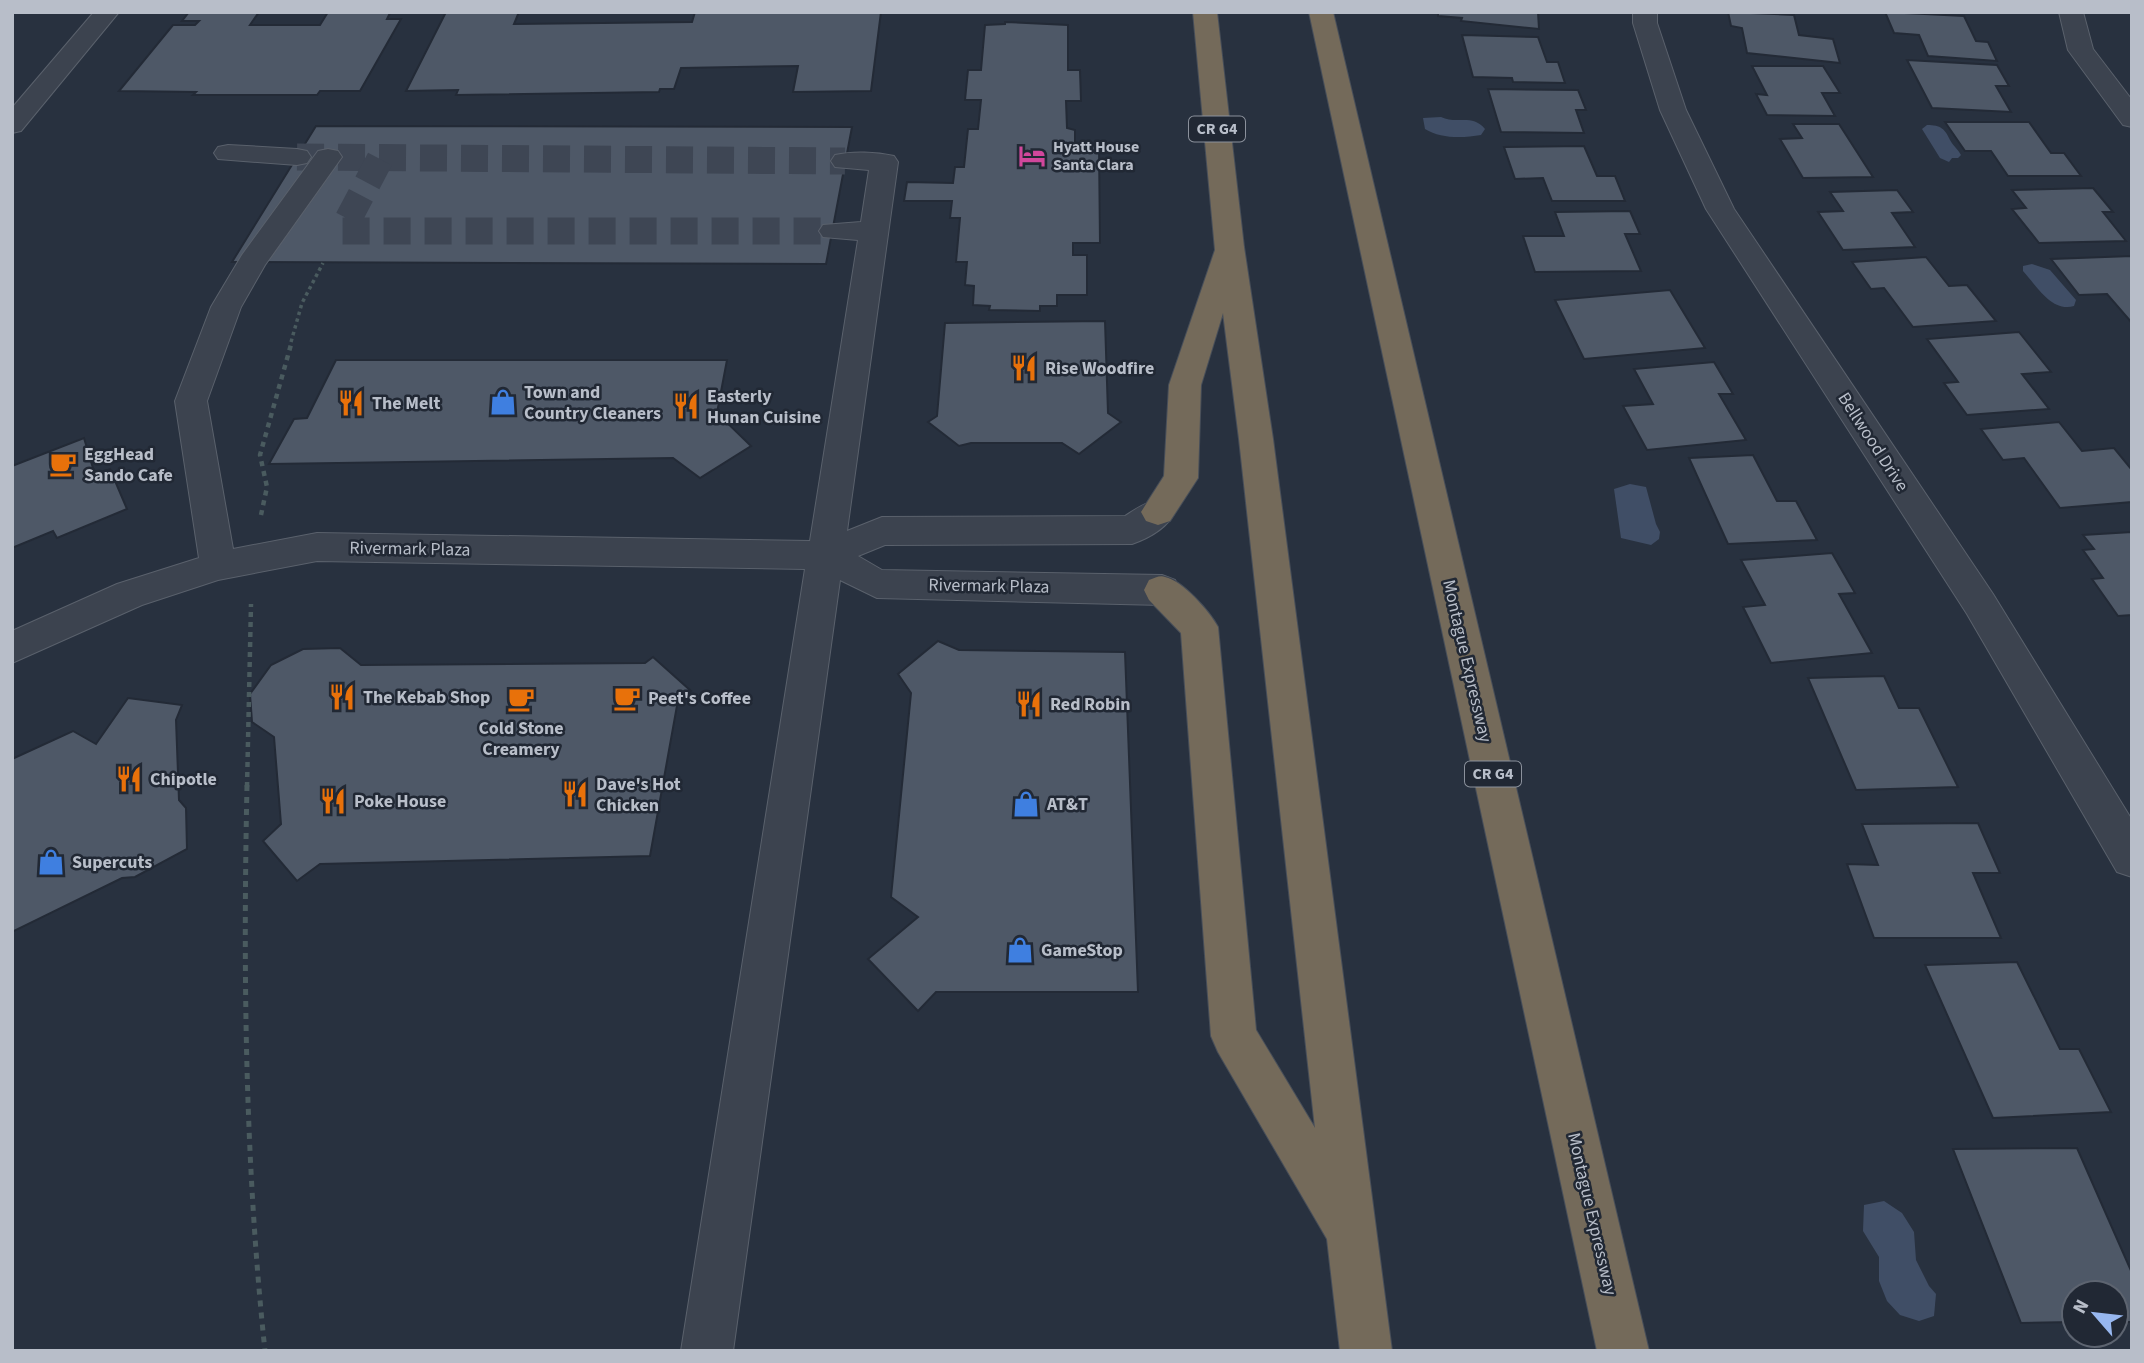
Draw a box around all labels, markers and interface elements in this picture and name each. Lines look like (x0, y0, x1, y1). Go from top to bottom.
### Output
road number: CR G4 (1189, 116, 1245, 141)
place label: Hyatt House Santa Clara (1053, 136, 1139, 176)
hotel icon: Hyatt House Santa Clara (1017, 141, 1047, 171)
restaurant icon: Rise Woodfire (1009, 353, 1039, 383)
place label: Rise Woodfire (1045, 356, 1154, 381)
place label: Town and Country Cleaners (524, 380, 661, 426)
place label: Easterly Hunan Cuisine (707, 384, 821, 430)
shop icon: Town and Country Cleaners (488, 387, 518, 417)
restaurant icon: The Melt (336, 388, 366, 418)
street label: Bellwood Drive (1832, 388, 1914, 497)
place label: The Melt (372, 391, 440, 416)
restaurant icon: Easterly Hunan Cuisine (671, 391, 701, 421)
place label: EggHead Sando Cafe (84, 442, 173, 488)
cafe icon: EggHead Sando Cafe (48, 449, 78, 479)
street label: Rivermark Plaza (349, 535, 471, 563)
street label: Rivermark Plaza (928, 572, 1050, 600)
street label: Montague Expressway (1436, 577, 1498, 745)
restaurant icon: The Kebab Shop (327, 682, 357, 712)
cafe icon: Peet's Coffee (612, 683, 642, 713)
cafe icon: Cold Stone Creamery (506, 684, 536, 714)
place label: The Kebab Shop (363, 685, 490, 710)
place label: Peet's Coffee (648, 686, 751, 711)
restaurant icon: Red Robin (1014, 689, 1044, 719)
place label: Red Robin (1050, 692, 1131, 717)
place label: Cold Stone Creamery (478, 716, 564, 762)
road number: CR G4 (1465, 762, 1521, 786)
restaurant icon: Chipotle (114, 764, 144, 794)
place label: Chipotle (150, 767, 217, 792)
place label: Dave's Hot Chicken (596, 772, 681, 818)
restaurant icon: Dave's Hot Chicken (560, 779, 590, 809)
restaurant icon: Poke House (318, 786, 348, 816)
place label: Poke House (354, 789, 446, 814)
shop icon: AT&T (1011, 789, 1041, 819)
place label: AT&T (1046, 792, 1088, 817)
shop icon: Supercuts (36, 847, 66, 877)
place label: Supercuts (72, 850, 152, 875)
shop icon: GameStop (1005, 935, 1035, 965)
place label: GameStop (1041, 938, 1123, 963)
street label: Montague Expressway (1561, 1130, 1623, 1298)
north arrow (2060, 1279, 2130, 1349)
text: N (2066, 1295, 2096, 1319)

